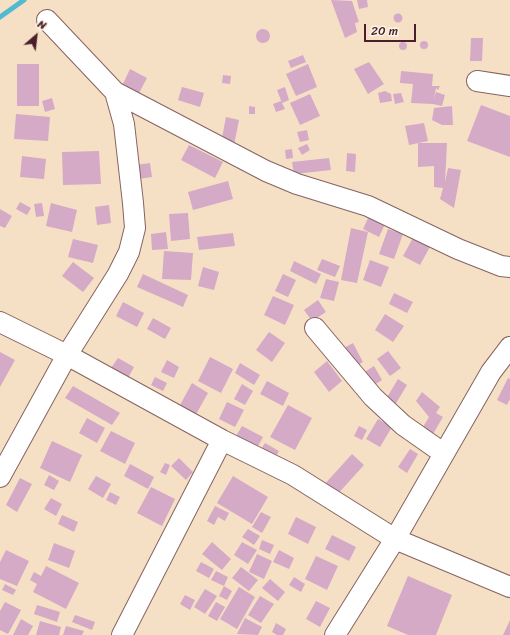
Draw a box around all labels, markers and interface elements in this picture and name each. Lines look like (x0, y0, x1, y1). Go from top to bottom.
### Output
text: N (34, 15, 50, 35)
north arrow (16, 16, 56, 56)
scale bar (366, 16, 418, 42)
text: 20 m (371, 20, 398, 42)

